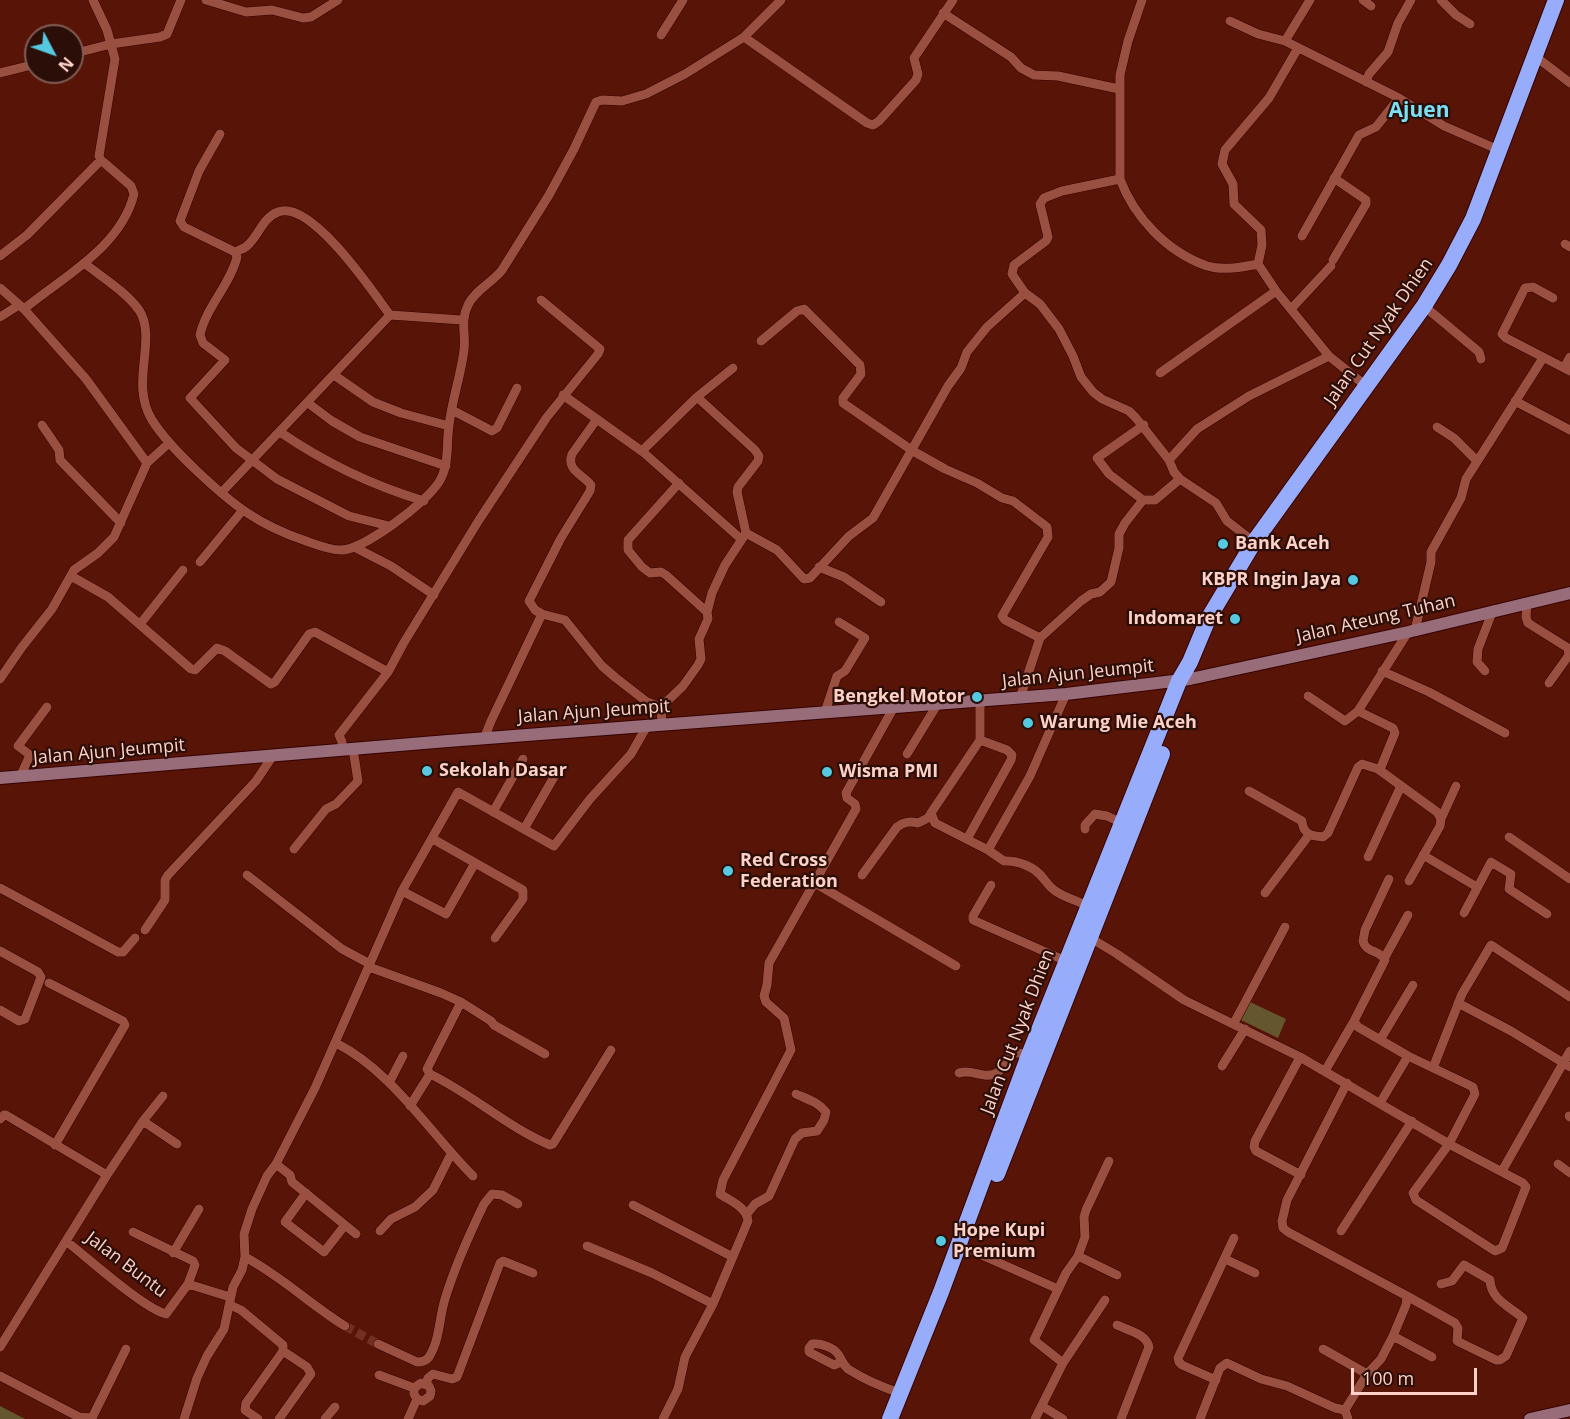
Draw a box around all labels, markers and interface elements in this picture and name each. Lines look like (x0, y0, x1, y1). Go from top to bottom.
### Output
north arrow (24, 24, 84, 84)
text: N (54, 52, 79, 77)
district label: Ajuen (1389, 98, 1449, 124)
street label: Jalan Cut Nyak Dhien (1320, 254, 1438, 410)
place label: Bank Aceh (1235, 533, 1330, 555)
marker: Bank Aceh (1216, 537, 1230, 551)
place label: KBPR Ingin Jaya (1201, 569, 1341, 591)
marker: KBPR Ingin Jaya (1346, 573, 1360, 587)
street label: Jalan Ateung Tuhan (1294, 590, 1458, 648)
place label: Indomaret (1128, 608, 1223, 630)
marker: Indomaret (1228, 612, 1242, 626)
street label: Jalan Ajun Jeumpit (1001, 655, 1155, 693)
place label: Bengkel Motor (833, 686, 965, 708)
marker: Bengkel Motor (970, 690, 984, 704)
street label: Jalan Ajun Jeumpit (517, 696, 671, 728)
place label: Warung Mie Aceh (1040, 712, 1197, 734)
marker: Warung Mie Aceh (1021, 716, 1035, 730)
street label: Jalan Ajun Jeumpit (32, 735, 186, 769)
place label: Sekolah Dasar (439, 760, 567, 782)
place label: Wisma PMI (839, 761, 938, 783)
marker: Sekolah Dasar (420, 764, 434, 778)
marker: Wisma PMI (820, 765, 834, 779)
place label: Red Cross Federation (740, 850, 838, 892)
marker: Red Cross Federation (721, 864, 735, 878)
street label: Jalan Cut Nyak Dhien (977, 946, 1059, 1118)
place label: Hope Kupi Premium (953, 1220, 1045, 1262)
street label: Jalan Buntu (81, 1227, 171, 1303)
marker: Hope Kupi Premium (934, 1234, 948, 1248)
scale bar (1354, 1356, 1480, 1394)
text: 100 m (1362, 1366, 1414, 1390)

